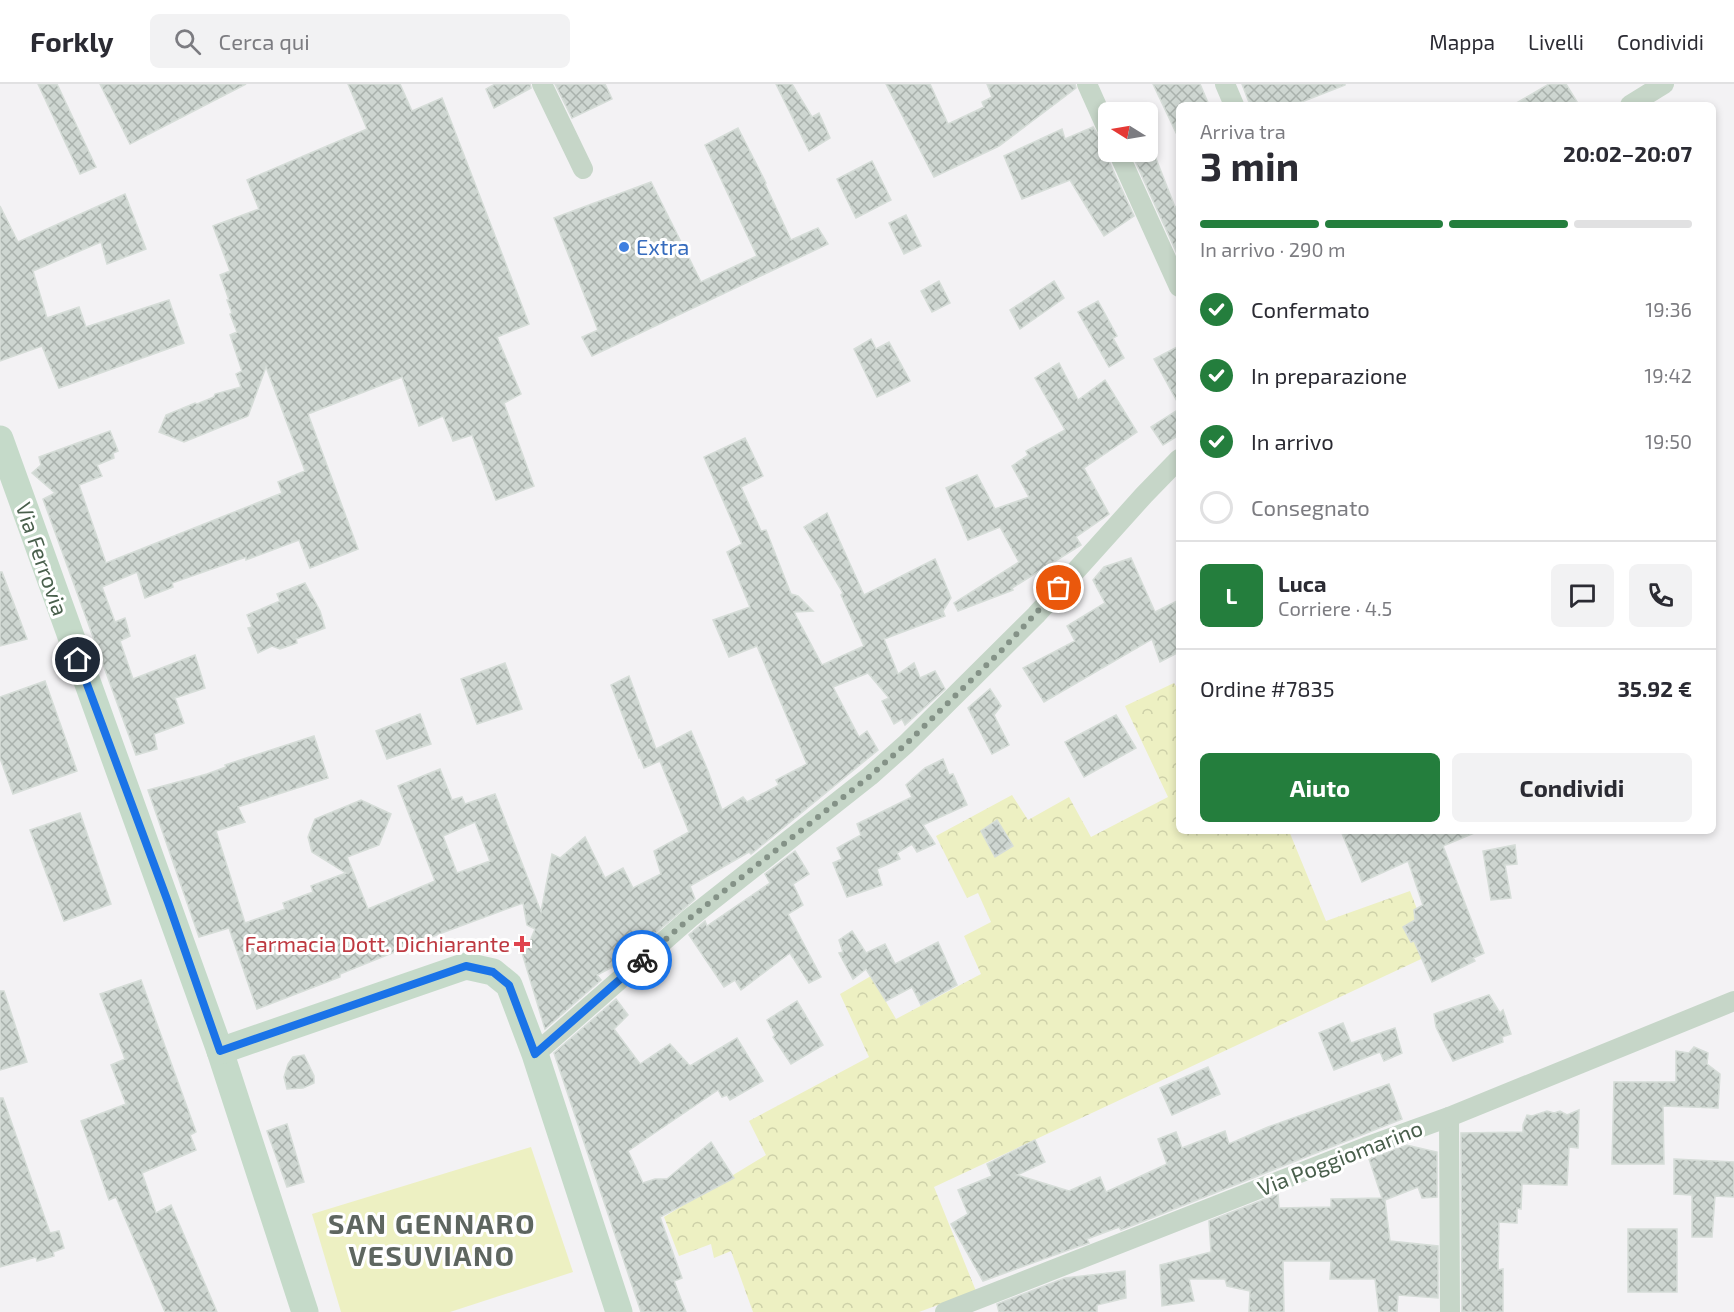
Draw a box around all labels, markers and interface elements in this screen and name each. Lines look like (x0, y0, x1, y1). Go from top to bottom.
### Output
search box (150, 14, 570, 68)
text: Forkly (30, 24, 114, 58)
icon: search (171, 25, 204, 58)
text: Cerca qui (219, 28, 310, 54)
text: Mappa (1429, 29, 1495, 54)
text: Livelli (1528, 29, 1584, 54)
text: Condividi (1617, 29, 1704, 54)
north arrow (1098, 102, 1158, 162)
map controls (1098, 102, 1158, 162)
text: Arriva tra (1200, 119, 1286, 143)
text: 20:02–20:07 (1563, 140, 1692, 166)
text: 3 min (1200, 142, 1299, 189)
place label: Extra (636, 233, 689, 259)
text: In arrivo · 290 m (1200, 237, 1346, 261)
marker: Extra (617, 240, 631, 254)
icon: check (1200, 293, 1233, 326)
text: Confermato (1251, 296, 1370, 322)
text: 19:36 (1645, 297, 1692, 321)
icon: check (1200, 359, 1233, 392)
text: In preparazione (1251, 362, 1407, 388)
text: 19:42 (1644, 363, 1692, 387)
icon: check (1200, 425, 1233, 458)
text: In arrivo (1251, 428, 1334, 454)
text: 19:50 (1645, 429, 1692, 453)
text: Consegnato (1251, 494, 1370, 520)
street label: Via Ferrovia (11, 499, 74, 619)
pin (1033, 562, 1084, 613)
button: chat (1551, 564, 1614, 627)
button: phone (1629, 564, 1692, 627)
text: Luca (1278, 570, 1327, 596)
icon: bag (1042, 571, 1075, 604)
text: L (1226, 582, 1237, 608)
text: Corriere · 4.5 (1278, 596, 1392, 620)
pin (52, 634, 103, 685)
icon: home (61, 643, 94, 676)
text: Ordine #7835 (1200, 675, 1335, 701)
text: 35.92 € (1617, 675, 1692, 701)
button: Aiuto (1200, 753, 1440, 822)
button: Condividi (1452, 753, 1692, 822)
place label: Farmacia Dott. Dichiarante (244, 930, 510, 956)
courier (612, 930, 672, 990)
marker: Farmacia Dott. Dichiarante (515, 937, 529, 951)
icon: bike (626, 944, 659, 977)
street label: Via Poggiomarino (1253, 1114, 1426, 1200)
district label: SAN GENNARO VESUVIANO (328, 1206, 536, 1272)

